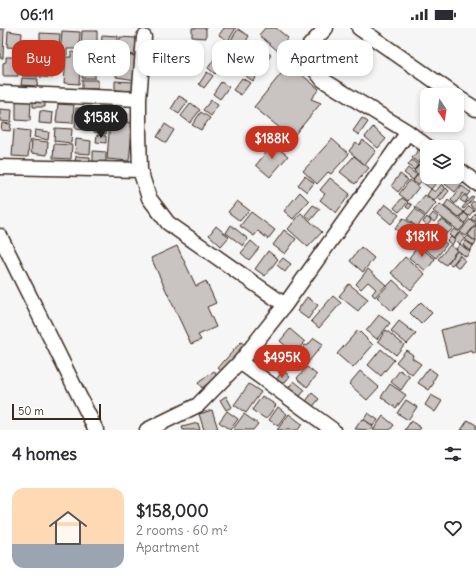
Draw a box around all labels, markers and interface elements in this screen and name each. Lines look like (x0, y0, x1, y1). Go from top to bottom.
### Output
text: 06:11 (20, 5, 54, 24)
chip: Buy (12, 40, 65, 76)
chip: Rent (73, 40, 130, 76)
chip: Filters (138, 40, 204, 76)
chip: New (212, 40, 269, 76)
chip: Apartment (277, 40, 373, 76)
north arrow (420, 88, 464, 132)
map controls (420, 88, 464, 184)
pin: $158K (73, 105, 129, 139)
text: $158K (83, 109, 119, 126)
pin: $188K (244, 126, 300, 160)
text: $188K (254, 130, 290, 147)
button: layers (420, 140, 464, 184)
pin: $181K (394, 224, 450, 258)
text: $181K (406, 228, 438, 245)
pin: $495K (254, 345, 310, 379)
text: $495K (263, 349, 301, 366)
scale bar (12, 402, 101, 421)
text: 50 m (18, 404, 44, 418)
text: 4 homes (12, 443, 77, 465)
icon: filters (442, 443, 464, 465)
text: $158,000 (136, 500, 209, 522)
icon: home (44, 504, 92, 552)
icon: heart (442, 517, 464, 539)
text: 2 rooms · 60 m² (136, 522, 228, 539)
text: Apartment (136, 539, 199, 556)

